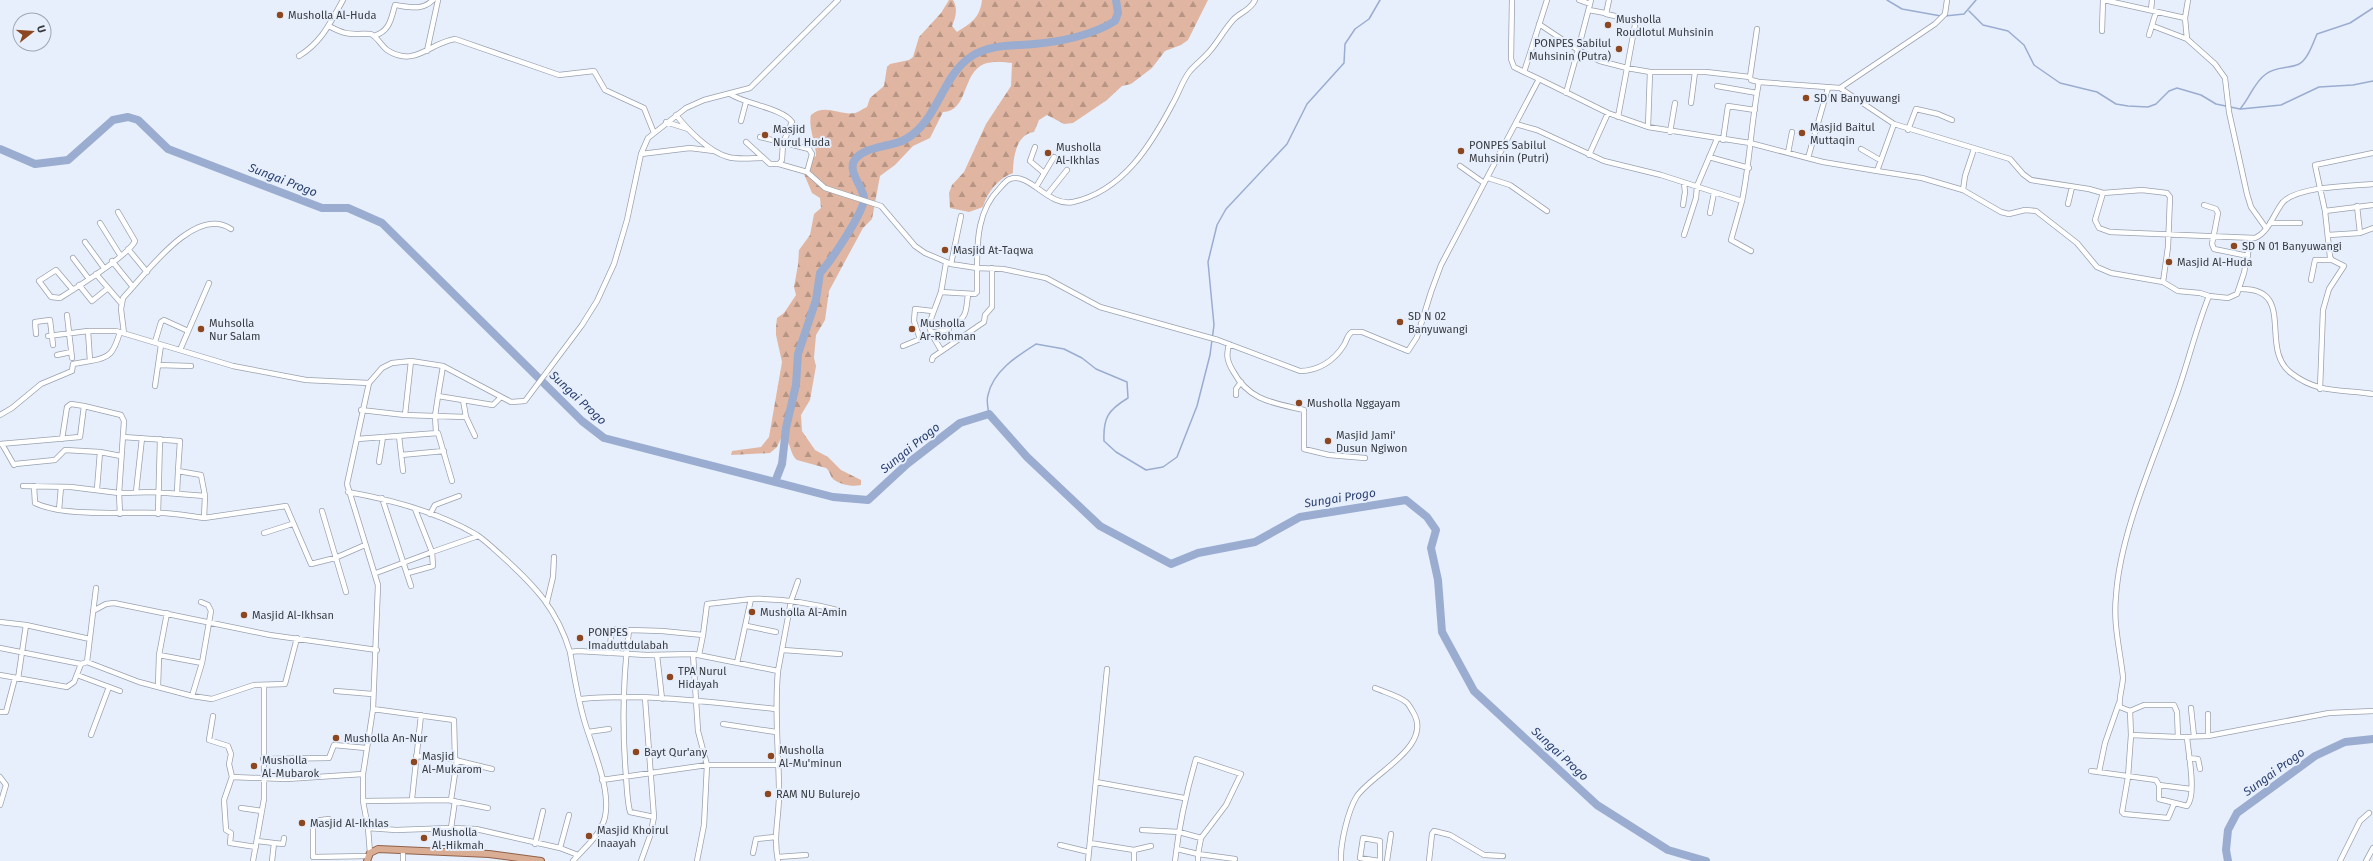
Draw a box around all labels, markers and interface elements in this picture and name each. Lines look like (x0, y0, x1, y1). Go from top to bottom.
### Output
place label: Musholla Al-Huda (288, 9, 377, 22)
marker: Musholla Al-Huda (275, 10, 285, 20)
north arrow (12, 12, 52, 52)
place label: Musholla Roudlotul Muhsinin (1616, 13, 1714, 39)
marker: Musholla Roudlotul Muhsinin (1603, 20, 1613, 30)
text: U (34, 24, 48, 35)
place label: PONPES Sabilul Muhsinin (Putra) (1529, 37, 1611, 63)
marker: PONPES Sabilul Muhsinin (Putra) (1614, 44, 1624, 54)
place label: SD N Banyuwangi (1814, 92, 1900, 105)
marker: SD N Banyuwangi (1801, 93, 1811, 103)
place label: Masjid Baitul Muttaqin (1810, 121, 1875, 147)
place label: Masjid Nurul Huda (773, 123, 830, 149)
marker: Masjid Baitul Muttaqin (1797, 128, 1807, 138)
marker: Masjid Nurul Huda (760, 130, 770, 140)
place label: PONPES Sabilul Muhsinin (Putri) (1469, 139, 1549, 165)
place label: Musholla Al-Ikhlas (1056, 141, 1101, 167)
marker: PONPES Sabilul Muhsinin (Putri) (1456, 146, 1466, 156)
marker: Musholla Al-Ikhlas (1043, 148, 1053, 158)
water label: Sungai Progo (246, 160, 319, 200)
place label: SD N 01 Banyuwangi (2242, 240, 2342, 253)
marker: SD N 01 Banyuwangi (2229, 241, 2239, 251)
place label: Masjid At-Taqwa (953, 244, 1033, 257)
marker: Masjid At-Taqwa (940, 245, 950, 255)
place label: Masjid Al-Huda (2177, 256, 2253, 269)
marker: Masjid Al-Huda (2164, 257, 2174, 267)
place label: SD N 02 Banyuwangi (1408, 310, 1468, 336)
place label: Muhsolla Nur Salam (209, 317, 261, 343)
place label: Musholla Ar-Rohman (920, 317, 976, 343)
marker: SD N 02 Banyuwangi (1395, 317, 1405, 327)
marker: Muhsolla Nur Salam (196, 324, 206, 334)
marker: Musholla Ar-Rohman (907, 324, 917, 334)
water label: Sungai Progo (546, 368, 609, 428)
place label: Musholla Nggayam (1307, 397, 1400, 410)
marker: Musholla Nggayam (1294, 398, 1304, 408)
water label: Sungai Progo (877, 420, 943, 477)
place label: Masjid Jami' Dusun Ngiwon (1336, 429, 1407, 455)
marker: Masjid Jami' Dusun Ngiwon (1323, 436, 1333, 446)
water label: Sungai Progo (1302, 485, 1377, 511)
place label: Musholla Al-Amin (760, 606, 847, 619)
marker: Musholla Al-Amin (747, 607, 757, 617)
place label: Masjid Al-Ikhsan (252, 609, 334, 622)
marker: Masjid Al-Ikhsan (239, 610, 249, 620)
place label: PONPES Imaduttdulabah (588, 626, 668, 652)
marker: PONPES Imaduttdulabah (575, 633, 585, 643)
place label: TPA Nurul Hidayah (678, 665, 726, 691)
marker: TPA Nurul Hidayah (665, 672, 675, 682)
water label: Sungai Progo (1528, 724, 1591, 784)
place label: Musholla An-Nur (344, 732, 428, 745)
marker: Musholla An-Nur (331, 733, 341, 743)
place label: Musholla Al-Mu'minun (779, 744, 842, 770)
water label: Sungai Progo (2240, 745, 2307, 799)
place label: Bayt Qur'any (644, 746, 708, 759)
marker: Bayt Qur'any (631, 747, 641, 757)
place label: Masjid Al-Mukarom (422, 750, 482, 776)
marker: Musholla Al-Mu'minun (766, 751, 776, 761)
place label: Musholla Al-Mubarok (262, 754, 320, 780)
marker: Masjid Al-Mukarom (409, 757, 419, 767)
marker: Musholla Al-Mubarok (249, 761, 259, 771)
place label: RAM NU Bulurejo (776, 788, 860, 801)
marker: RAM NU Bulurejo (763, 789, 773, 799)
place label: Masjid Al-Ikhlas (310, 817, 389, 830)
marker: Masjid Al-Ikhlas (297, 818, 307, 828)
place label: Masjid Khoirul Inaayah (597, 824, 669, 850)
place label: Musholla Al-Hikmah (432, 826, 484, 852)
marker: Masjid Khoirul Inaayah (584, 831, 594, 841)
marker: Musholla Al-Hikmah (419, 833, 429, 843)

